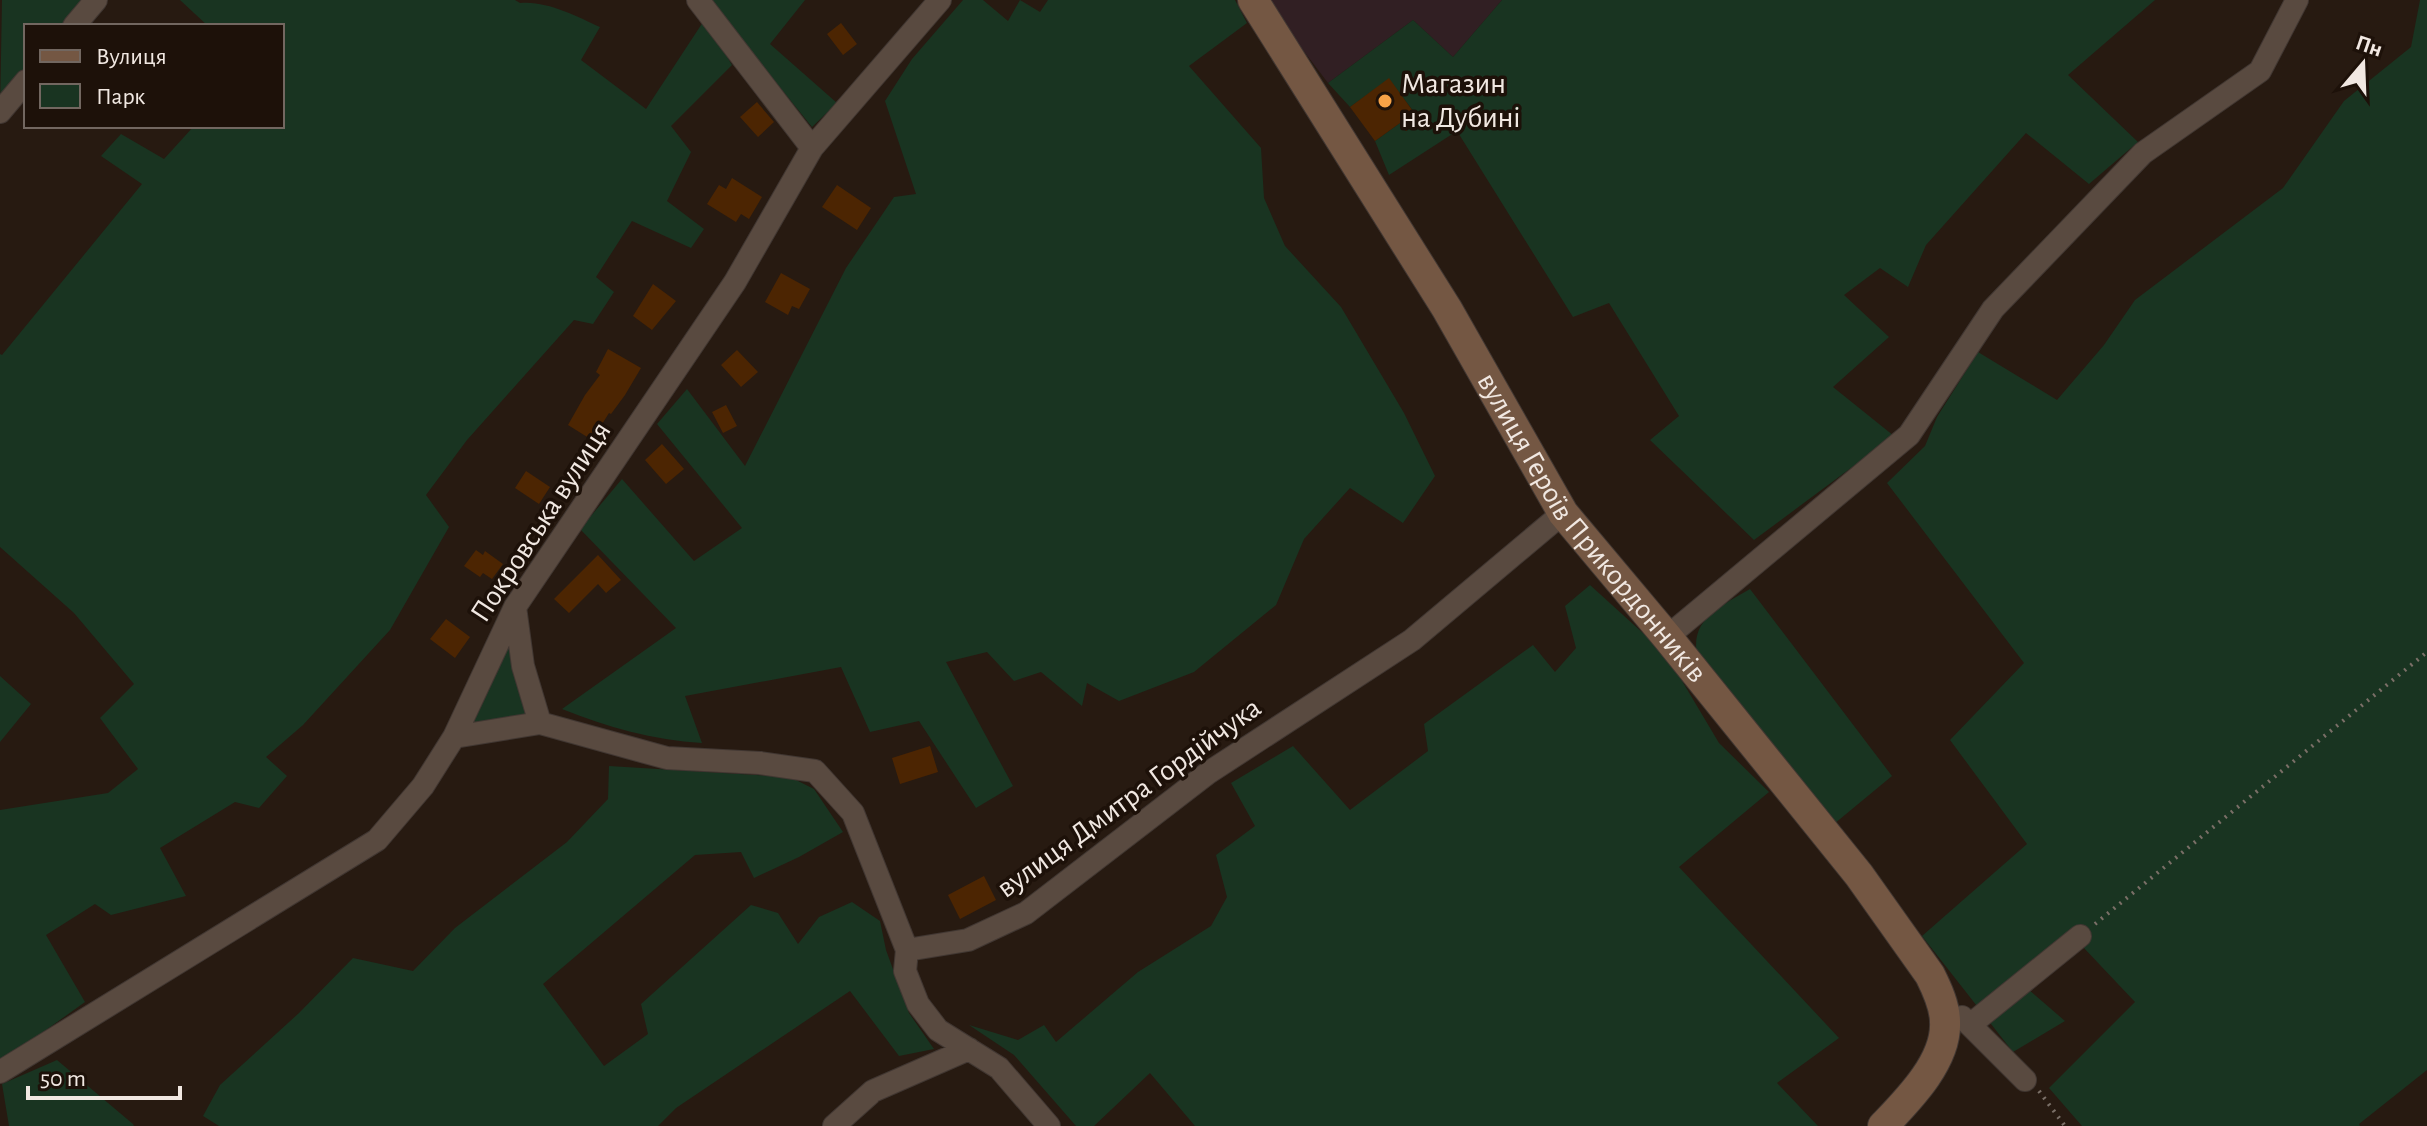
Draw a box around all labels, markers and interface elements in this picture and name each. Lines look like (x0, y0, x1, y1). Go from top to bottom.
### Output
legend (24, 24, 284, 128)
north arrow (2323, 24, 2403, 104)
text: Пн (2353, 31, 2385, 61)
text: Вулиця (96, 45, 167, 69)
place label: Магазин на Дубині (1401, 69, 1521, 133)
text: Парк (96, 85, 145, 109)
marker: Магазин на Дубині (1376, 92, 1394, 110)
street label: вулиця Героїв Прикордонників (1472, 368, 1712, 688)
street label: Покровська вулиця (465, 417, 617, 627)
street label: вулиця Дмитра Гордійчука (991, 692, 1267, 904)
scale bar (28, 1050, 180, 1100)
text: 50 m (40, 1067, 86, 1091)

